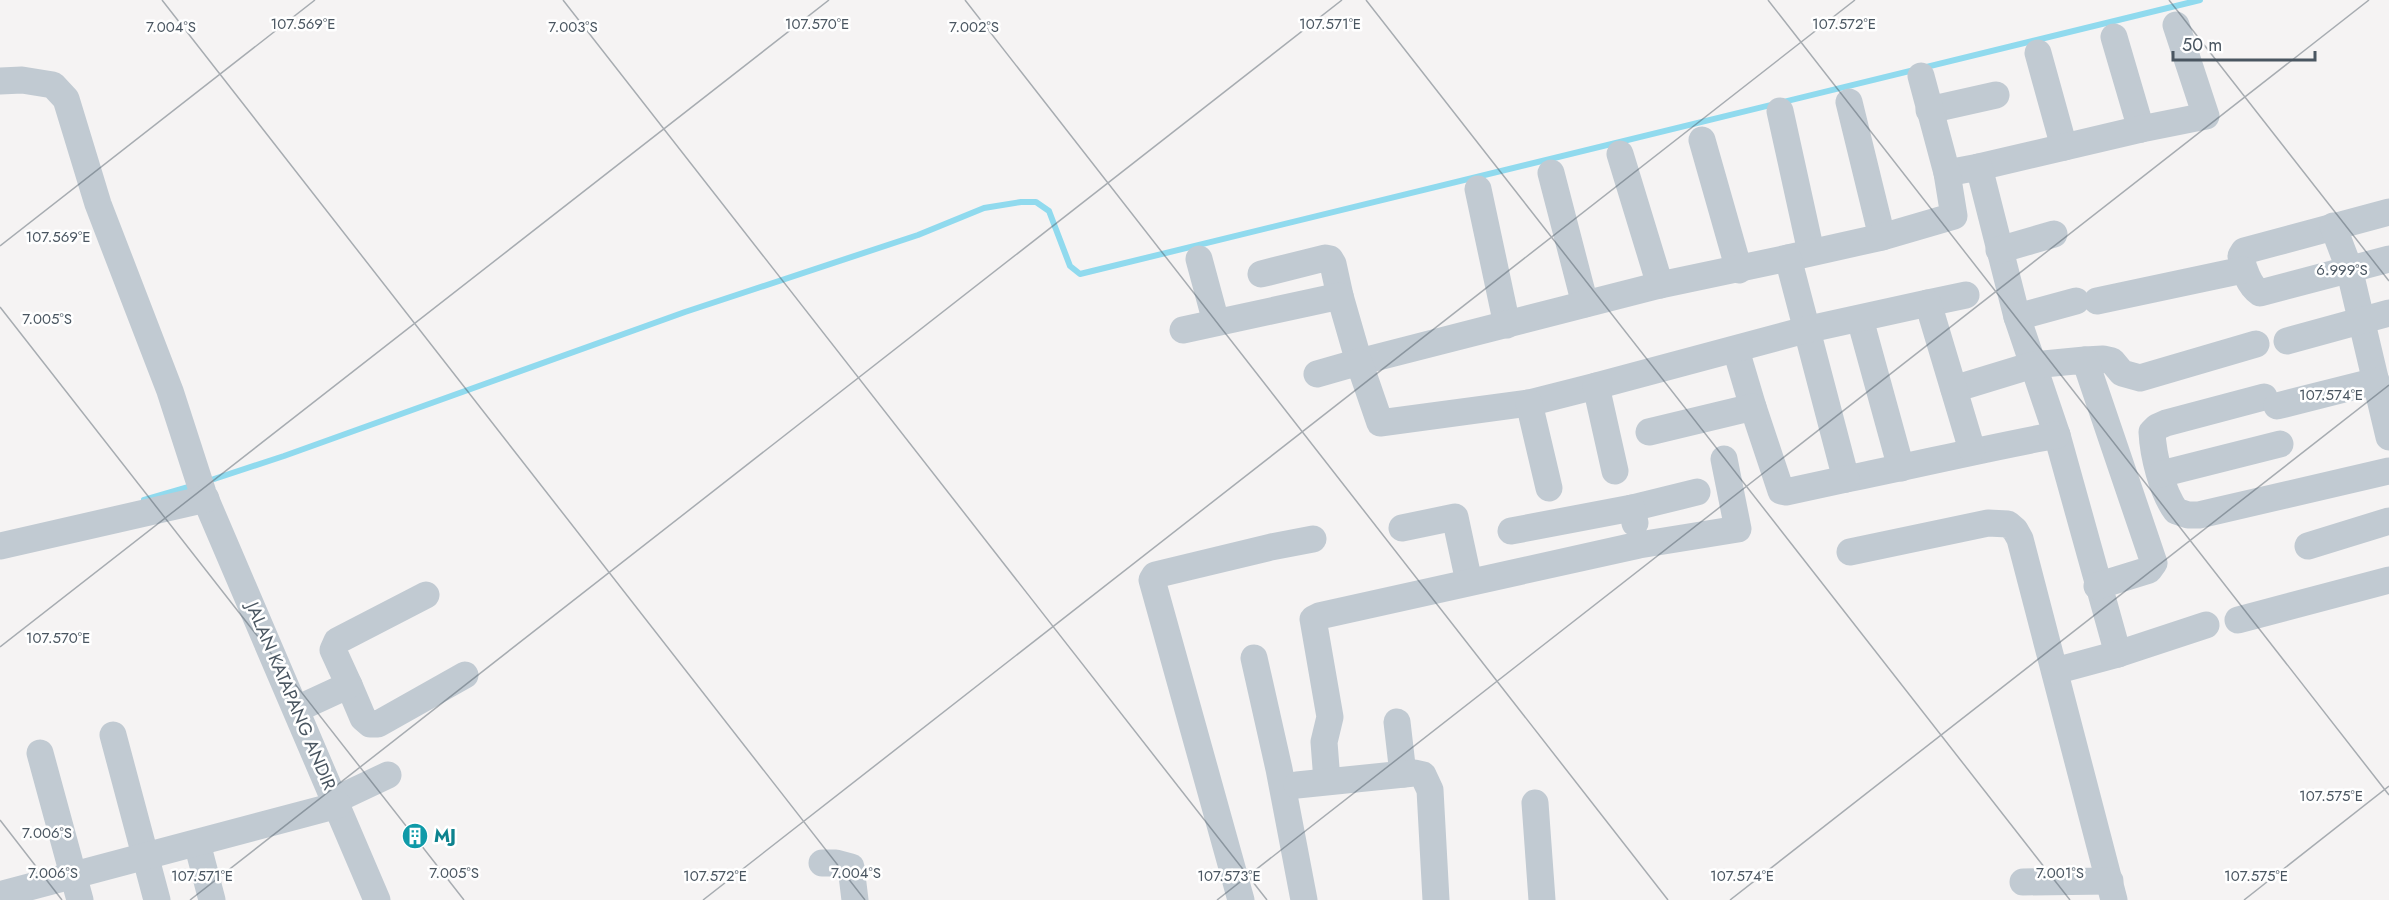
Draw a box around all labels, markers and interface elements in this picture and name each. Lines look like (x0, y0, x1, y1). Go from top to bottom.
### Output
text: 107.569°E (271, 13, 335, 35)
text: 107.570°E (785, 13, 849, 35)
text: 107.571°E (1299, 13, 1361, 35)
text: 107.572°E (1812, 13, 1876, 35)
text: 7.004°S (146, 16, 196, 38)
text: 7.003°S (548, 16, 598, 38)
text: 7.002°S (949, 16, 999, 38)
scale bar (2173, 24, 2316, 62)
text: 50 m (2182, 32, 2222, 58)
text: 107.569°E (26, 226, 90, 248)
text: 6.999°S (2316, 259, 2368, 281)
text: 7.005°S (22, 308, 72, 330)
text: 107.574°E (2299, 384, 2363, 406)
street label: JALAN KATAPANG ANDIR (239, 596, 342, 794)
text: 107.570°E (26, 627, 90, 649)
text: 107.575°E (2299, 785, 2363, 807)
building icon: MJ (400, 821, 430, 851)
text: 7.006°S (22, 822, 72, 844)
place label: MJ (434, 823, 456, 849)
text: 7.006°S (28, 862, 78, 884)
text: 7.005°S (429, 862, 479, 884)
text: 7.004°S (831, 862, 881, 884)
text: 7.001°S (2036, 862, 2084, 884)
text: 107.571°E (171, 865, 233, 887)
text: 107.572°E (683, 865, 747, 887)
text: 107.573°E (1197, 865, 1261, 887)
text: 107.574°E (1710, 865, 1774, 887)
text: 107.575°E (2224, 865, 2288, 887)

